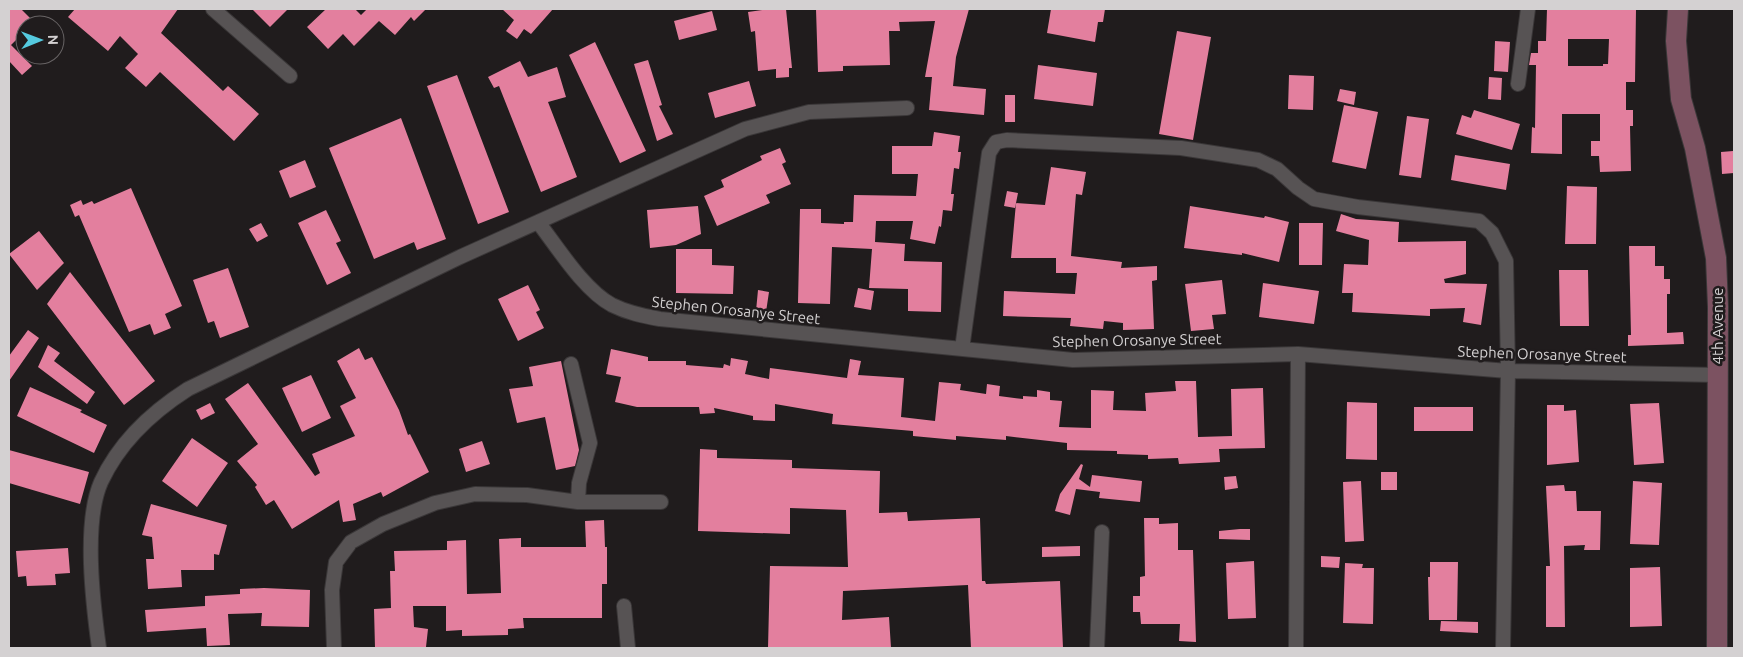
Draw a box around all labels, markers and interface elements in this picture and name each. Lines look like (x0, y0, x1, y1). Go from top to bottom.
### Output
north arrow (15, 15, 65, 65)
text: N (45, 34, 61, 45)
street label: 4th Avenue (1709, 288, 1726, 364)
street label: Stephen Orosanye Street (651, 293, 821, 327)
street label: Stephen Orosanye Street (1052, 330, 1222, 350)
street label: Stephen Orosanye Street (1457, 343, 1627, 365)

